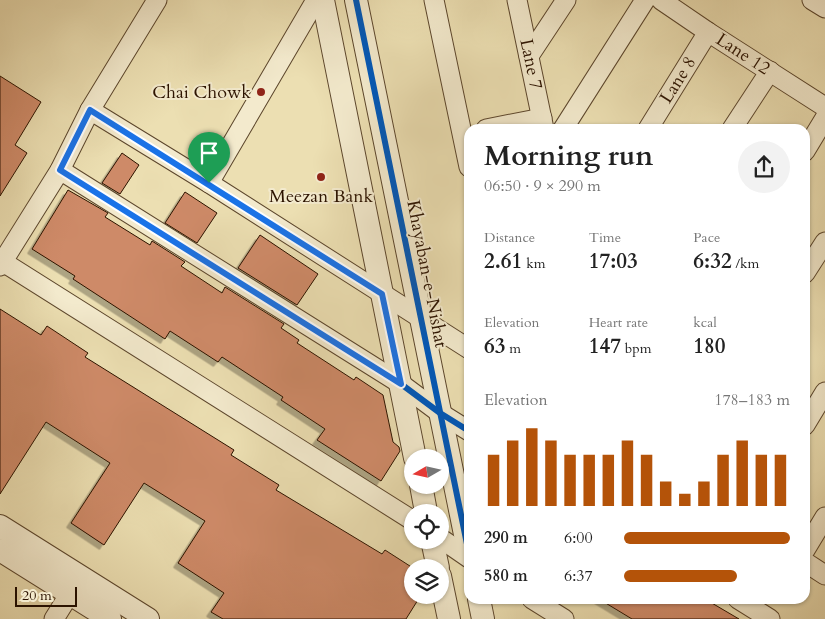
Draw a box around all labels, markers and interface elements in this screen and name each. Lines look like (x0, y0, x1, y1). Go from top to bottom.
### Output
street label: Lane 12 (711, 27, 775, 81)
street label: Lane 7 (513, 36, 549, 92)
street label: Lane 8 (654, 52, 702, 108)
place label: Chai Chowk (152, 80, 251, 105)
marker: Chai Chowk (255, 86, 267, 98)
pin (188, 132, 230, 183)
text: Morning run (484, 137, 653, 175)
icon: arrive (195, 139, 223, 167)
button: share (738, 141, 790, 193)
marker: Meezan Bank (315, 171, 327, 183)
text: 06:50 · 9 × 290 m (484, 175, 601, 197)
place label: Meezan Bank (269, 184, 373, 209)
street label: Khayaban-e-Nishat (400, 198, 454, 350)
text: Distance (484, 228, 535, 247)
text: Time (589, 228, 621, 247)
text: Pace (693, 228, 720, 247)
text: 2.61 (484, 247, 522, 276)
text: 17:03 (589, 247, 638, 276)
text: 6:32 (693, 247, 732, 276)
text: km (522, 254, 545, 273)
text: /km (732, 254, 759, 273)
text: Elevation (484, 313, 540, 332)
text: Heart rate (589, 313, 648, 332)
text: kcal (693, 313, 717, 332)
text: 63 (484, 332, 506, 361)
text: 147 (589, 332, 621, 361)
text: 180 (693, 332, 726, 361)
text: m (506, 339, 521, 358)
text: bpm (621, 339, 652, 358)
text: Elevation (484, 389, 548, 411)
text: 178–183 m (714, 389, 790, 411)
north arrow (404, 449, 449, 494)
map controls (404, 449, 449, 604)
button: locate (404, 504, 449, 549)
text: 290 m (484, 527, 528, 549)
text: 6:00 (564, 527, 593, 549)
button: layers (404, 559, 449, 604)
text: 580 m (484, 565, 528, 587)
text: 6:37 (564, 565, 593, 587)
scale bar (15, 584, 78, 607)
text: 20 m (22, 586, 52, 605)

